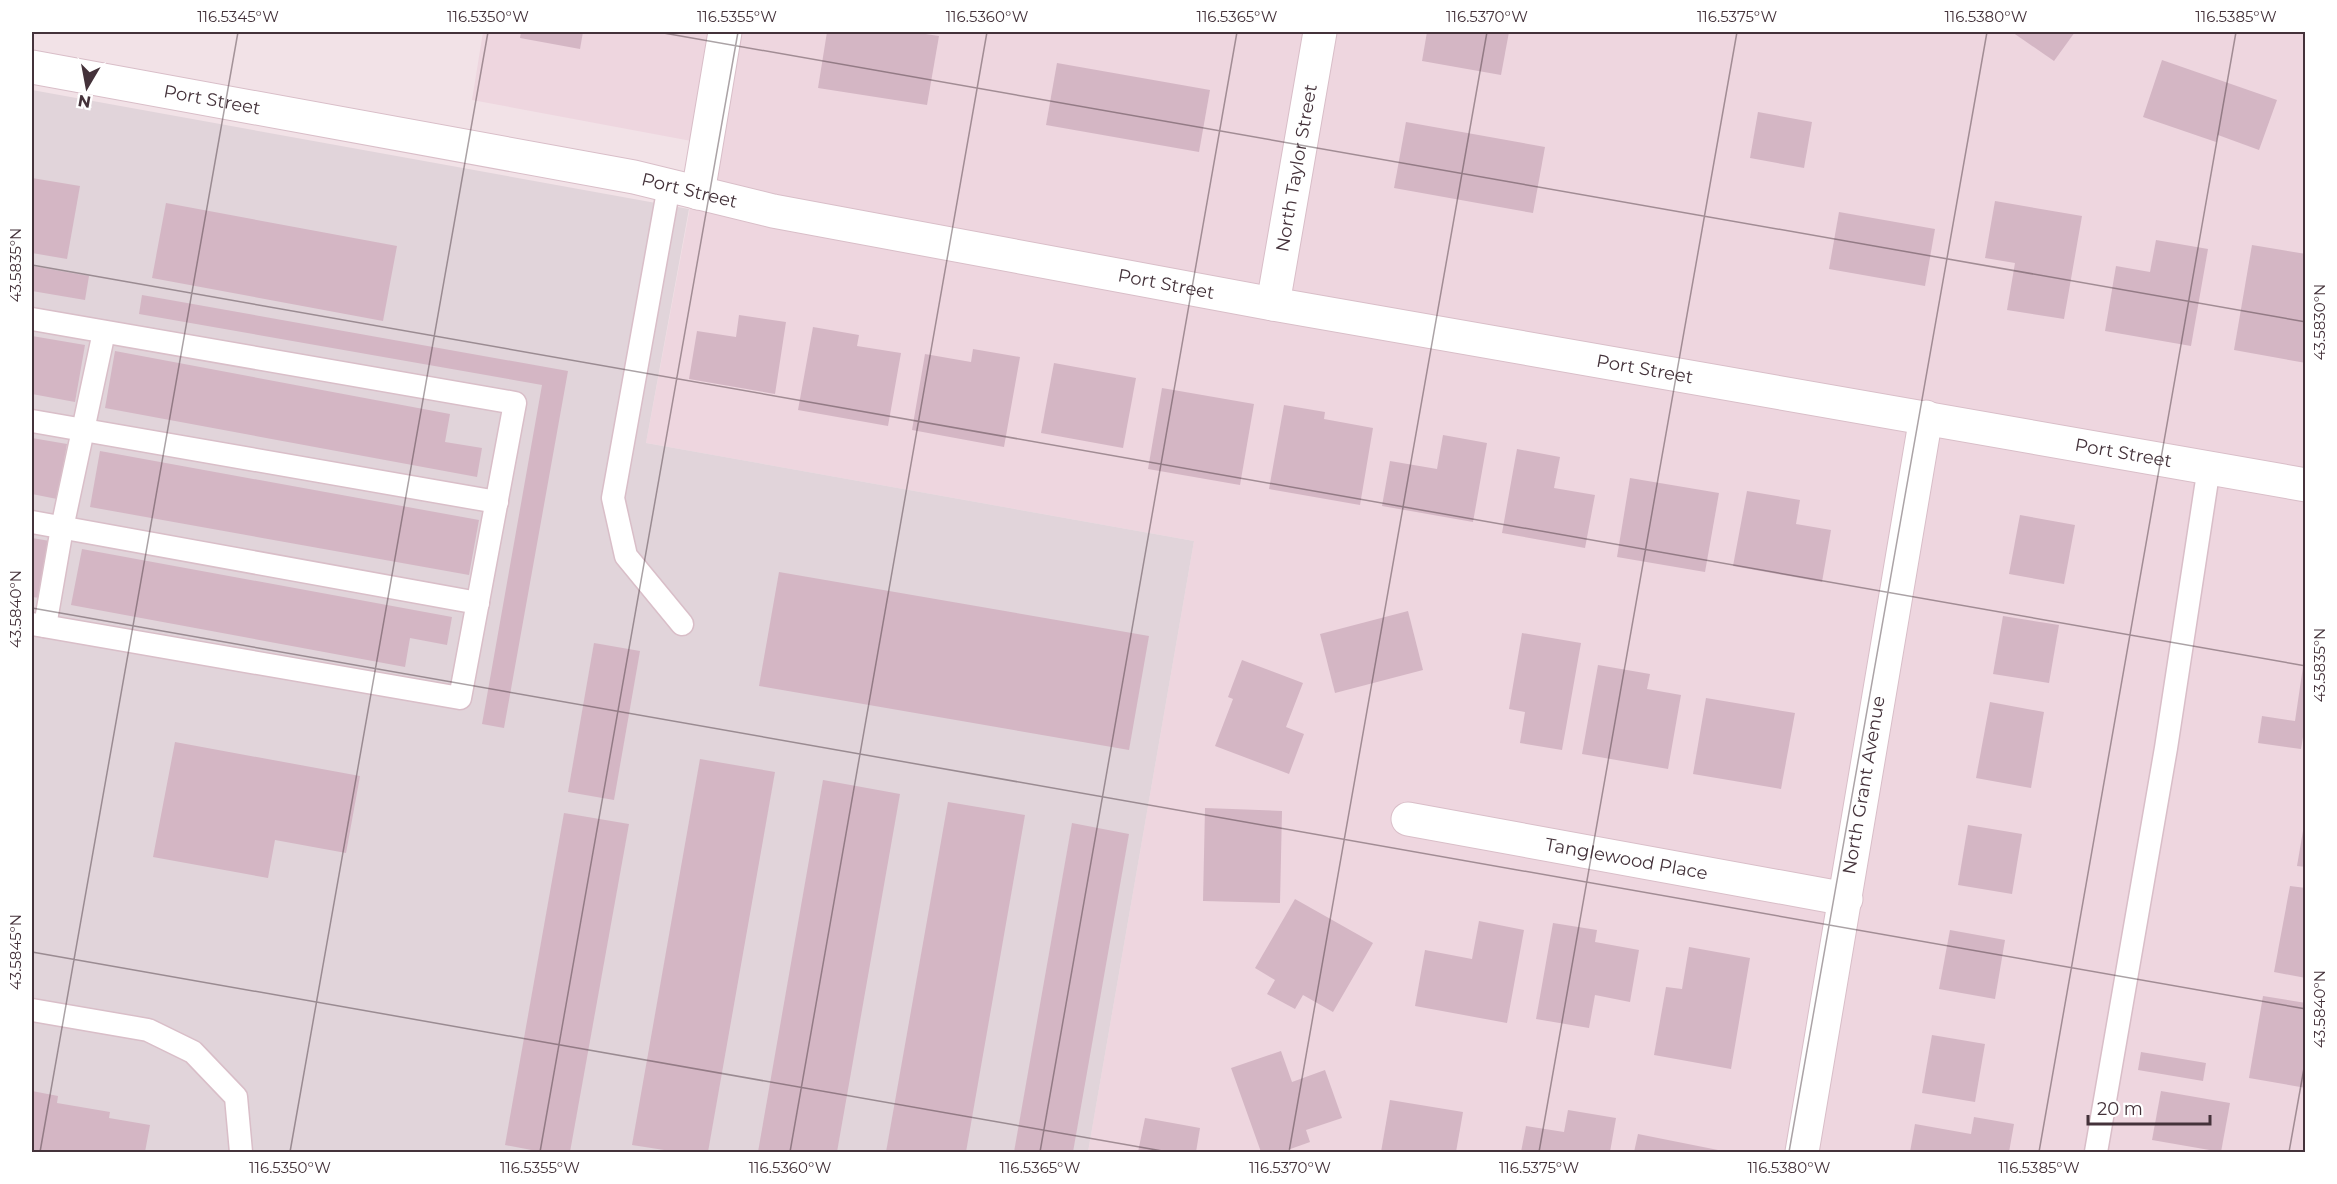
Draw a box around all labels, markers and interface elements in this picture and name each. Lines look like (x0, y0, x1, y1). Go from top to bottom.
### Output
text: 116.5345°W (197, 7, 279, 26)
text: 116.5350°W (447, 7, 529, 26)
text: 116.5355°W (697, 7, 777, 26)
text: 116.5360°W (946, 7, 1029, 26)
text: 116.5365°W (1197, 7, 1278, 26)
text: 116.5370°W (1446, 7, 1528, 26)
text: 116.5375°W (1697, 7, 1777, 26)
text: 116.5380°W (1944, 7, 2028, 26)
text: 116.5385°W (2195, 7, 2277, 26)
north arrow (57, 57, 117, 117)
street label: Port Street (162, 80, 262, 120)
street label: North Taylor Street (1271, 82, 1322, 254)
text: N (76, 91, 93, 112)
street label: Port Street (639, 168, 740, 213)
text: 43.5835°N (6, 228, 25, 302)
street label: Port Street (1116, 264, 1216, 304)
text: 43.5830°N (2310, 284, 2329, 360)
street label: Port Street (1595, 350, 1695, 388)
street label: Port Street (2073, 434, 2174, 472)
text: 43.5840°N (6, 570, 25, 648)
text: 43.5835°N (2310, 628, 2329, 702)
street label: North Grant Avenue (1838, 694, 1890, 876)
street label: Tanglewood Place (1543, 833, 1710, 885)
text: 43.5845°N (6, 914, 25, 990)
text: 43.5840°N (2310, 970, 2329, 1048)
scale bar (2088, 1088, 2210, 1126)
text: 20 m (2097, 1098, 2143, 1120)
text: 116.5350°W (249, 1158, 331, 1177)
text: 116.5355°W (500, 1158, 580, 1177)
text: 116.5360°W (749, 1158, 832, 1177)
text: 116.5365°W (1000, 1158, 1081, 1177)
text: 116.5370°W (1249, 1158, 1331, 1177)
text: 116.5375°W (1499, 1158, 1579, 1177)
text: 116.5380°W (1747, 1158, 1831, 1177)
text: 116.5385°W (1998, 1158, 2080, 1177)

